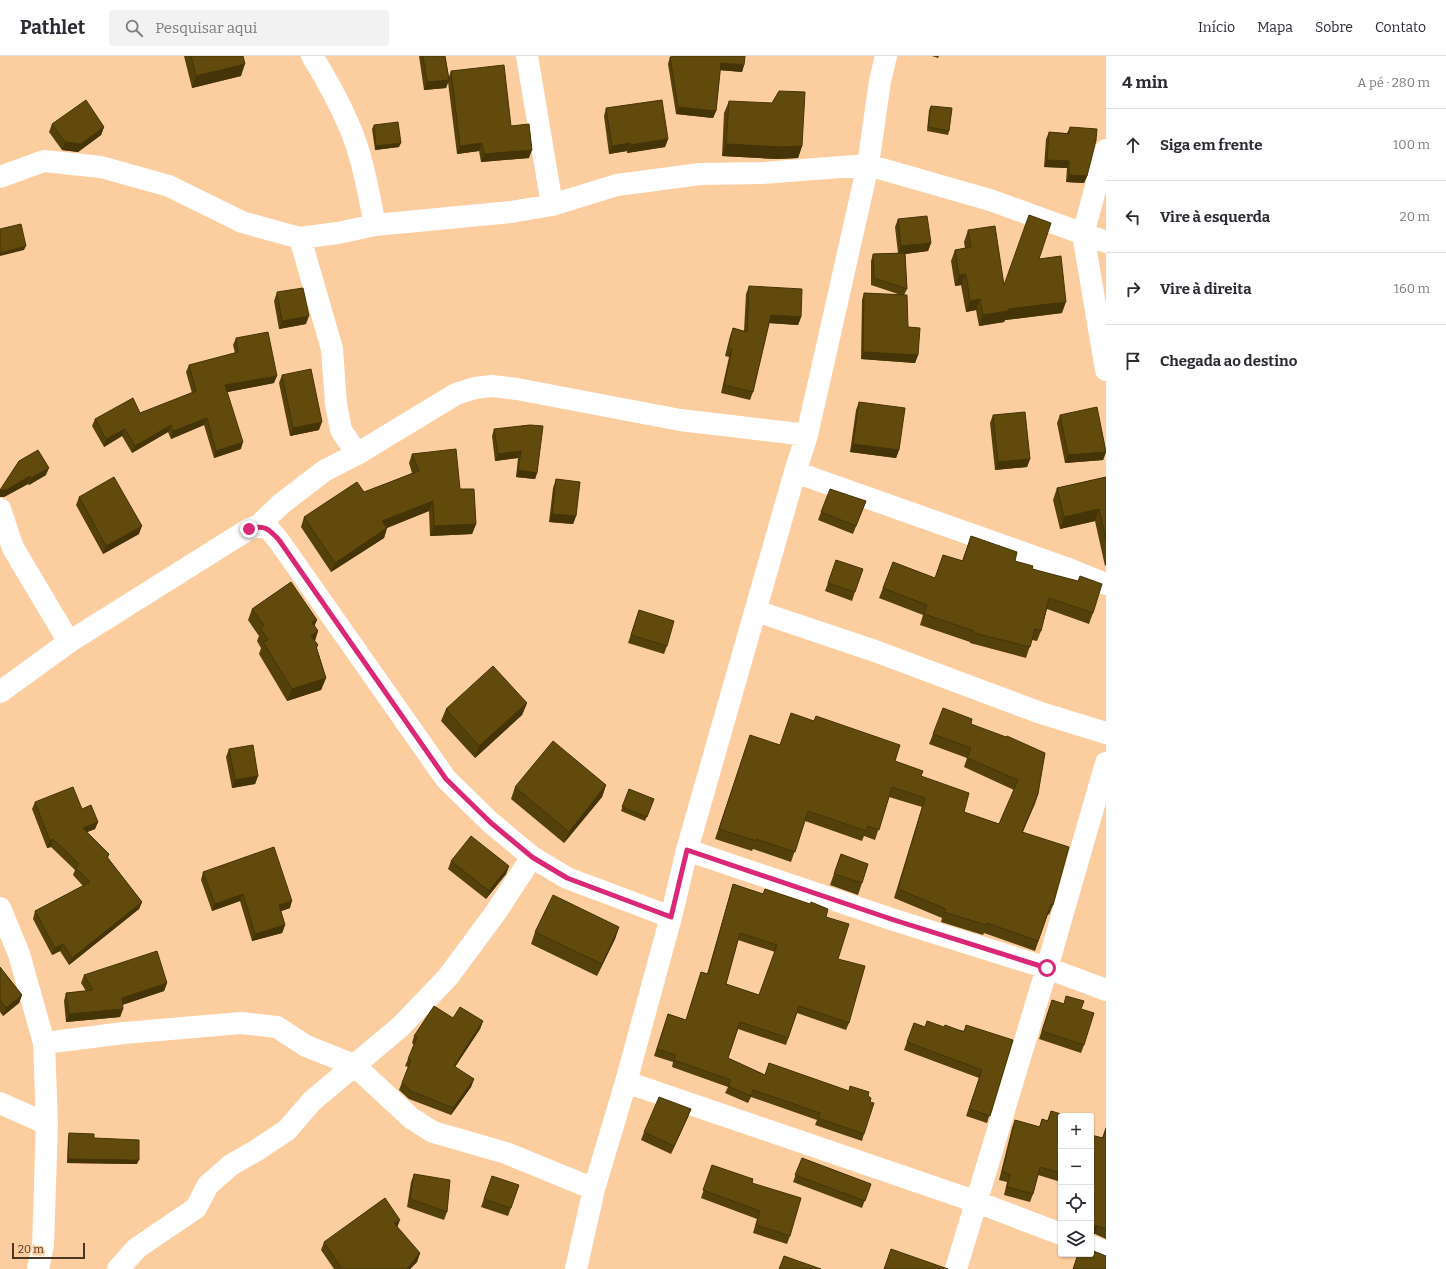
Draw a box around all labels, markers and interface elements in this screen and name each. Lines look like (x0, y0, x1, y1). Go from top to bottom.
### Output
search box (109, 10, 389, 46)
text: Pathlet (20, 16, 85, 39)
icon: search (123, 17, 145, 39)
text: Pesquisar aqui (155, 19, 257, 37)
text: Início (1198, 19, 1235, 36)
text: Mapa (1257, 19, 1293, 36)
text: Sobre (1315, 19, 1353, 36)
text: Contato (1375, 19, 1426, 36)
text: 4 min (1122, 72, 1168, 93)
text: A pé · 280 m (1357, 75, 1430, 90)
icon: ahead (1122, 134, 1144, 156)
text: Siga em frente (1160, 136, 1263, 154)
text: 100 m (1393, 137, 1430, 152)
icon: left (1122, 206, 1144, 228)
text: Vire à esquerda (1160, 208, 1270, 226)
text: 20 m (1400, 209, 1430, 224)
icon: right (1122, 278, 1144, 300)
text: Vire à direita (1160, 280, 1252, 298)
text: 160 m (1394, 281, 1430, 296)
icon: arrive (1122, 350, 1144, 372)
text: Chegada ao destino (1160, 352, 1297, 370)
route end (240, 520, 258, 538)
route start (1038, 959, 1056, 977)
map controls (1058, 1113, 1094, 1257)
button: + (1058, 1113, 1094, 1149)
button: − (1058, 1149, 1094, 1185)
button: locate (1058, 1185, 1094, 1221)
button: layers (1058, 1221, 1094, 1257)
scale bar (12, 1241, 85, 1260)
text: 20 m (18, 1243, 44, 1256)

